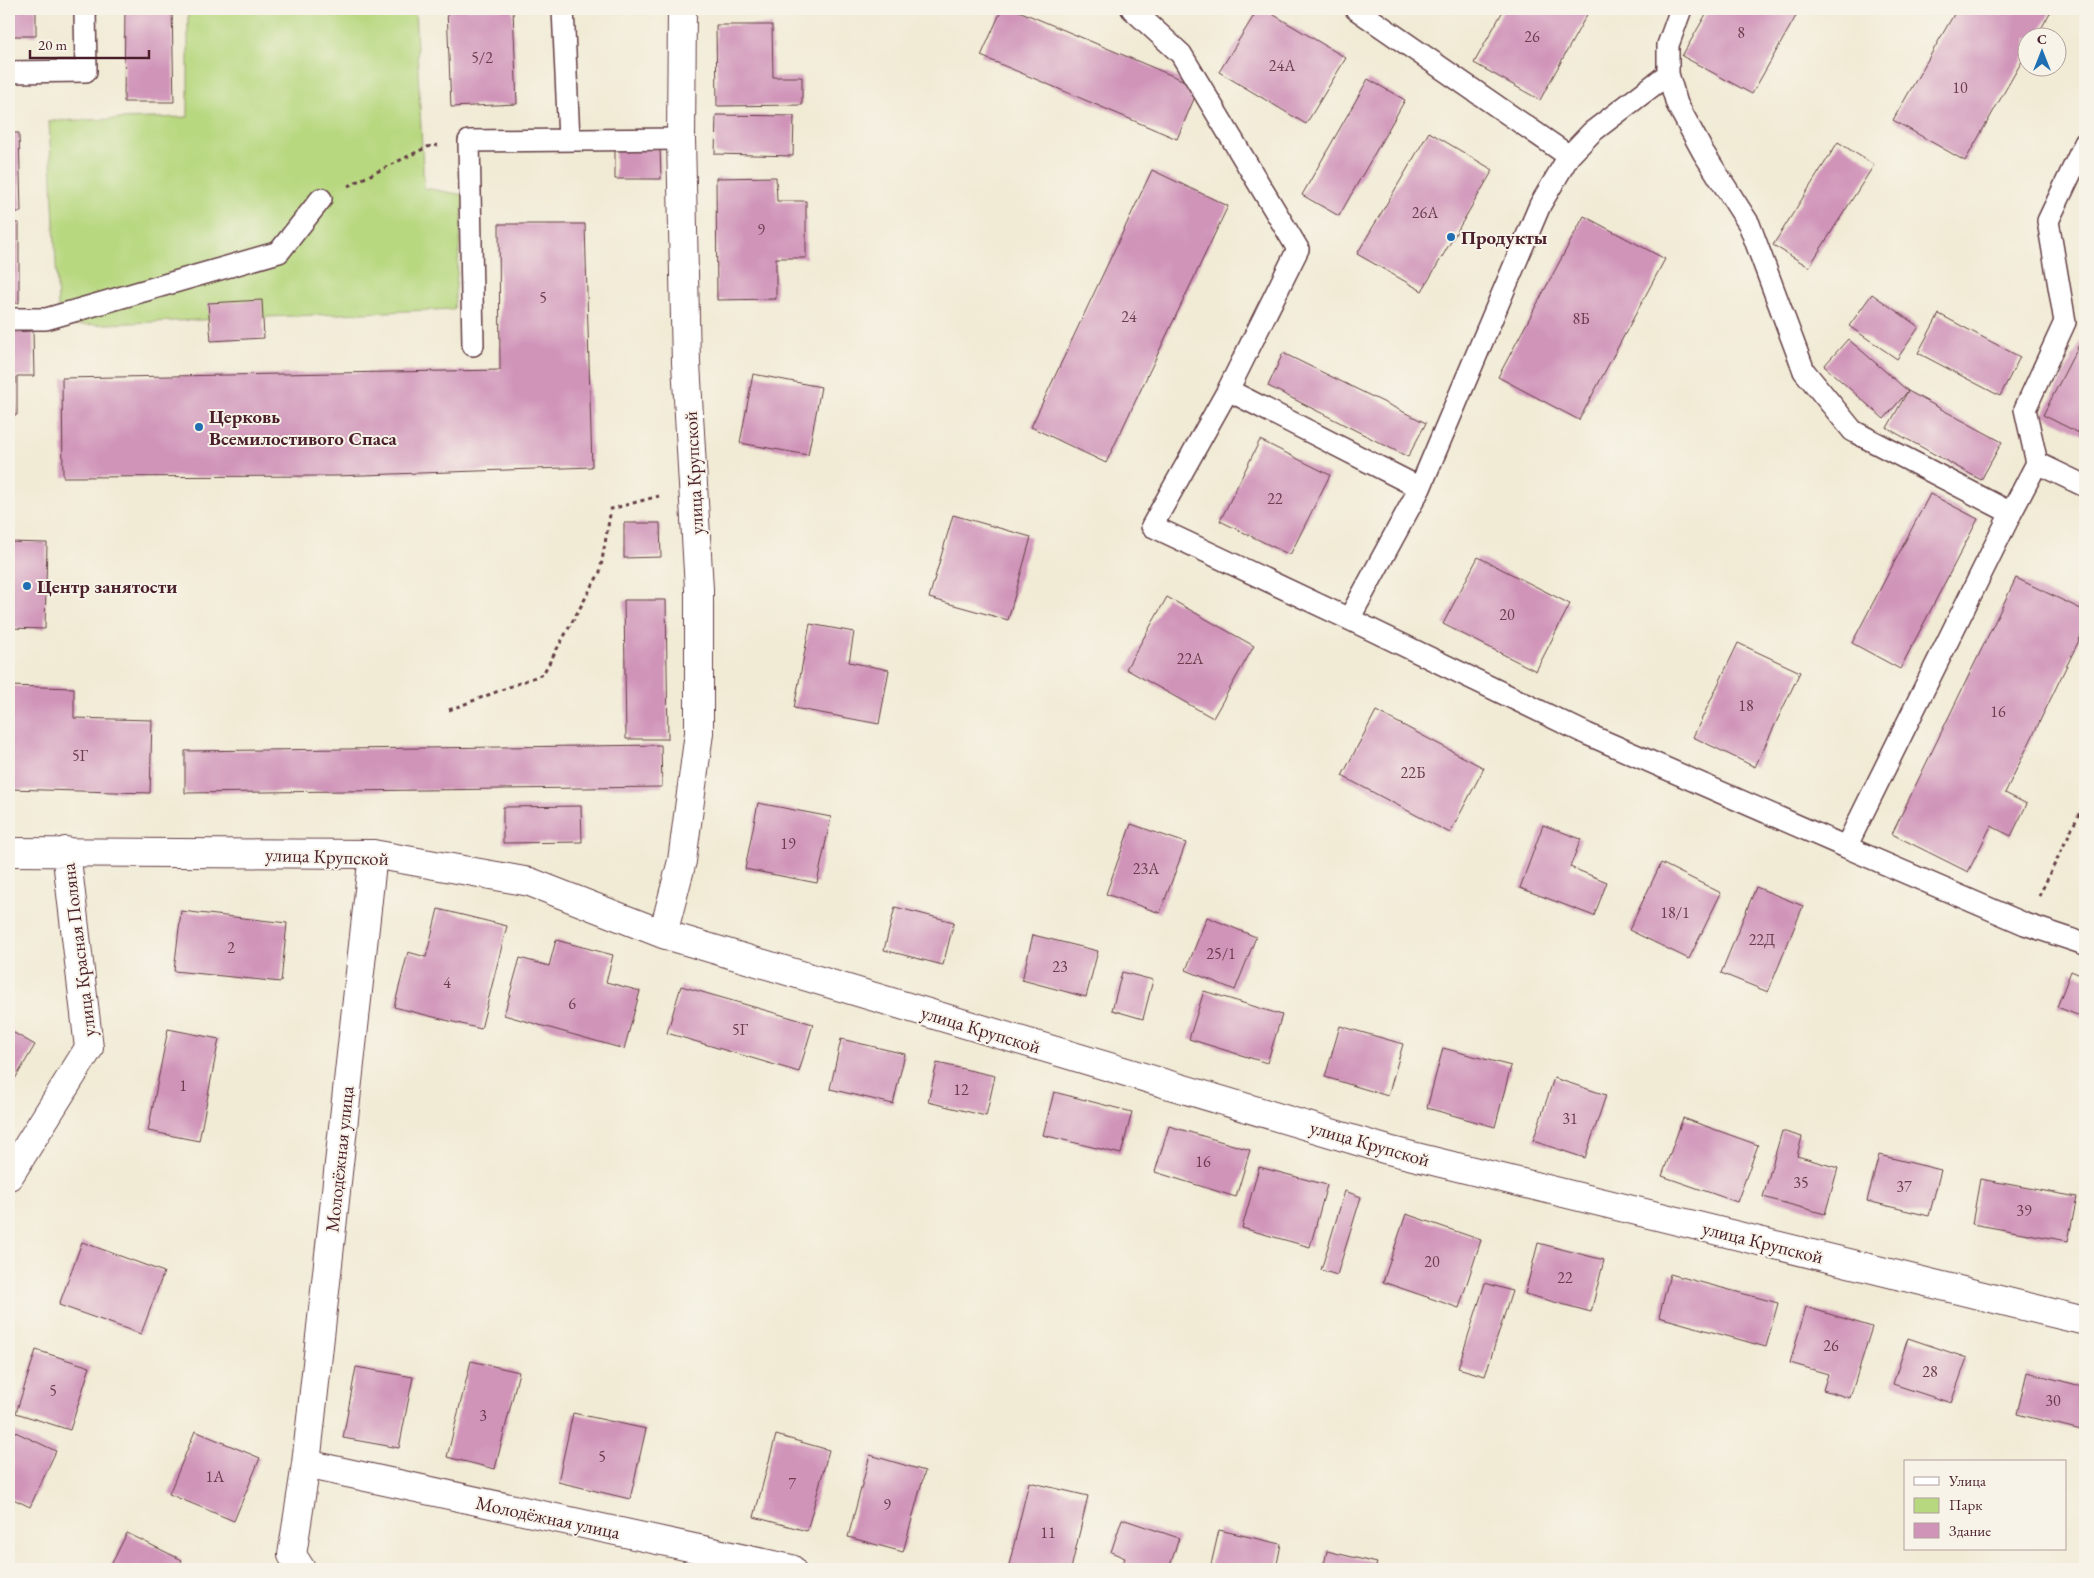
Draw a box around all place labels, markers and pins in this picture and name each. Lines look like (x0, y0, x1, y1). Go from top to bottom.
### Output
place label: Продукты (1461, 225, 1548, 250)
marker: Продукты (1445, 231, 1457, 243)
place label: Церковь Всемилостивого Спаса (209, 404, 397, 451)
marker: Церковь Всемилостивого Спаса (193, 421, 205, 433)
place label: Центр занятости (37, 574, 177, 599)
marker: Центр занятости (21, 580, 33, 592)

